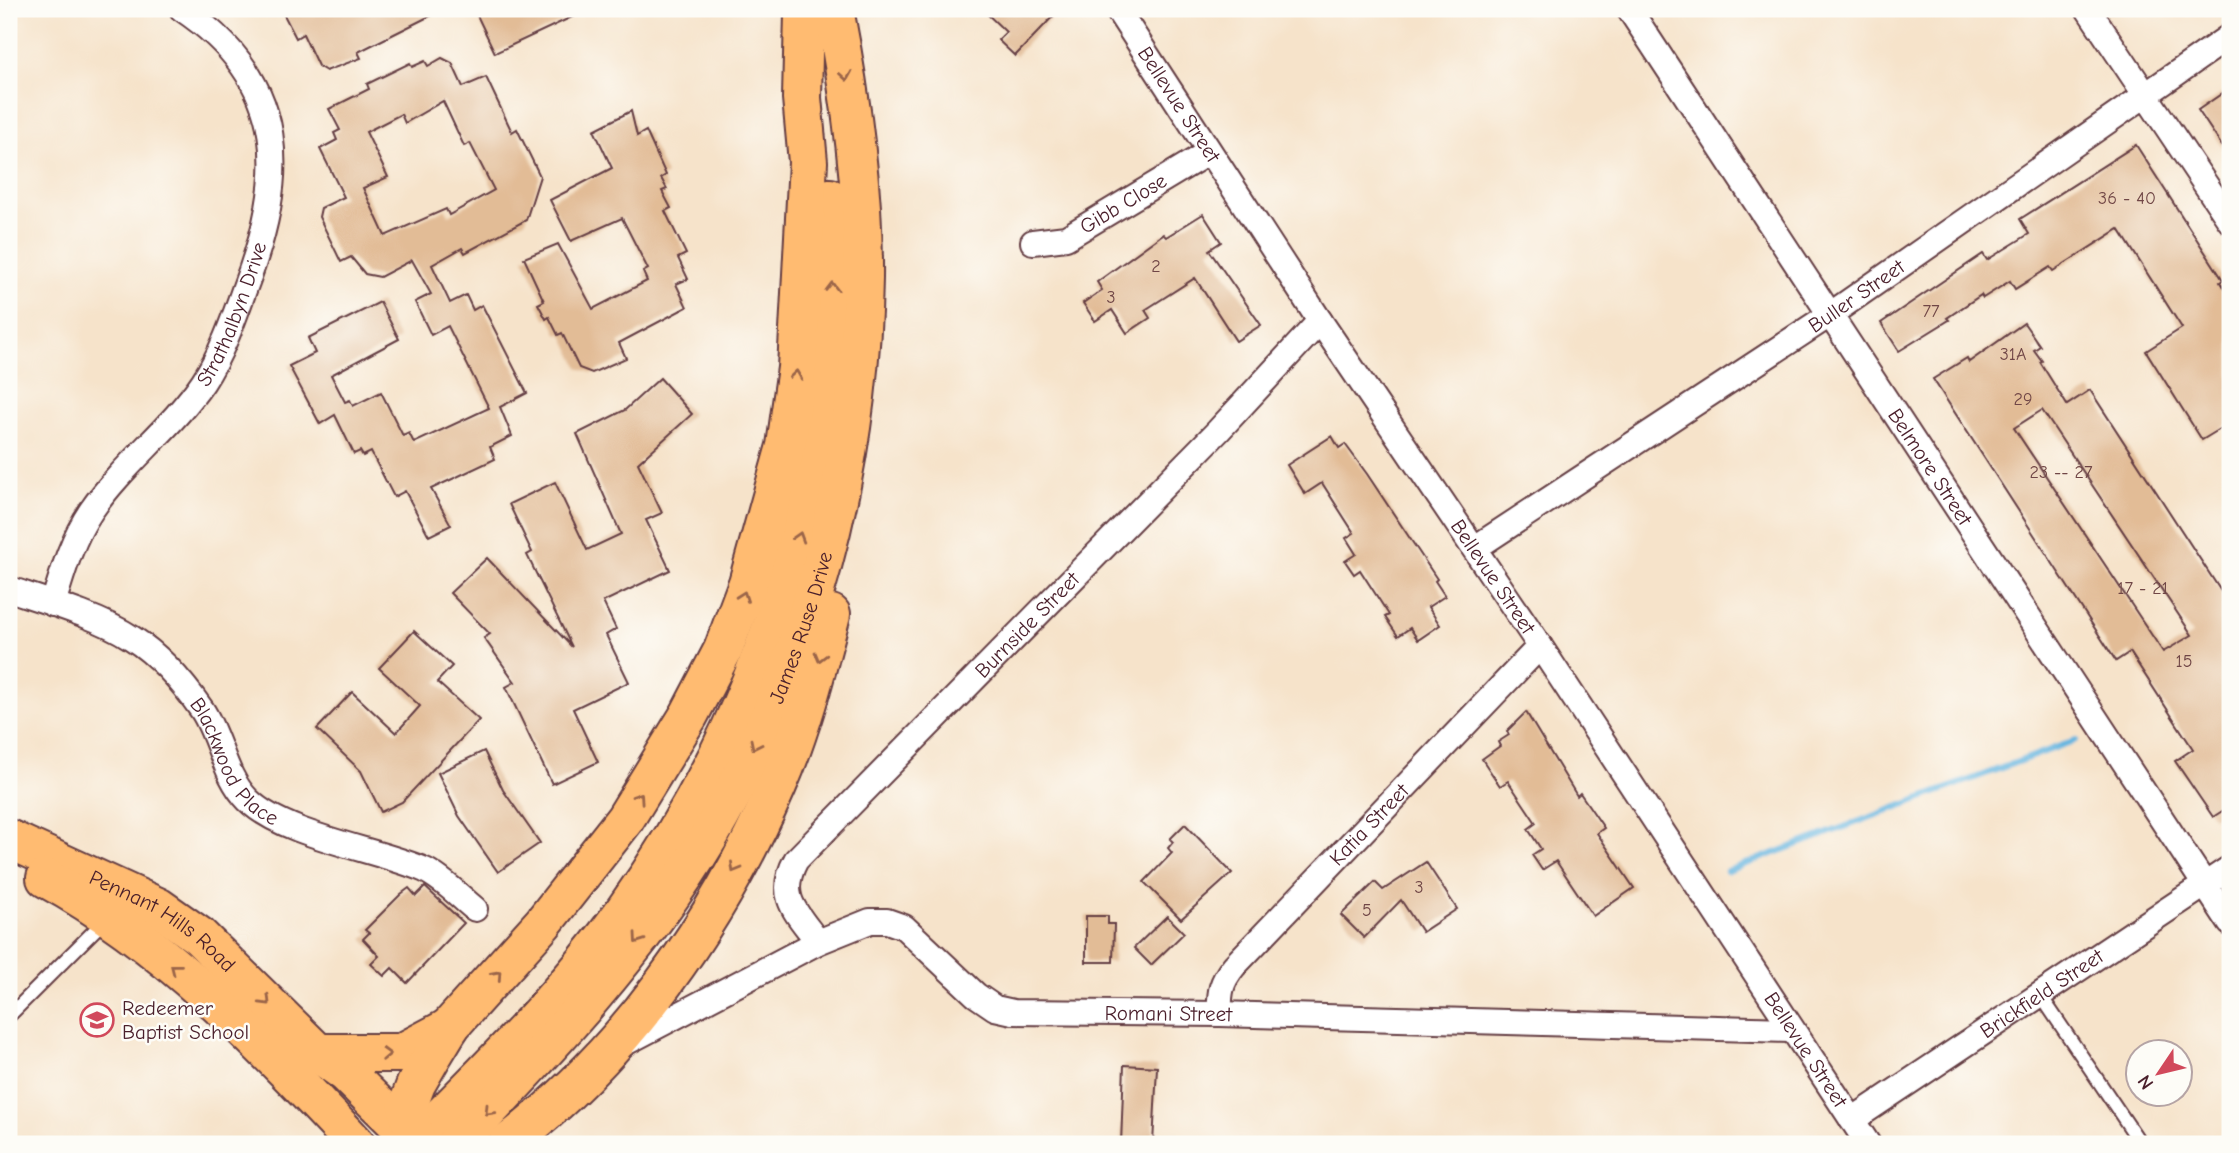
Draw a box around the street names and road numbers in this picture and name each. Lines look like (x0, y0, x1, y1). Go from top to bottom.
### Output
street label: Bellevue Street (1133, 42, 1226, 168)
street label: Gibb Close (1075, 168, 1171, 239)
street label: Strathalbyn Drive (191, 239, 271, 391)
street label: Buller Street (1804, 254, 1910, 338)
street label: Belmore Street (1883, 404, 1978, 531)
street label: Bellevue Street (1446, 515, 1541, 639)
street label: James Ruse Drive (764, 549, 837, 707)
street label: Burnside Street (970, 566, 1085, 683)
street label: Blackwood Place (185, 693, 283, 830)
street label: Katia Street (1325, 778, 1414, 871)
street label: Pennant Hills Road (86, 865, 240, 977)
street label: Brickfield Street (1976, 943, 2109, 1043)
street label: Bellevue Street (1759, 987, 1853, 1113)
street label: Romani Street (1104, 1001, 1233, 1026)

